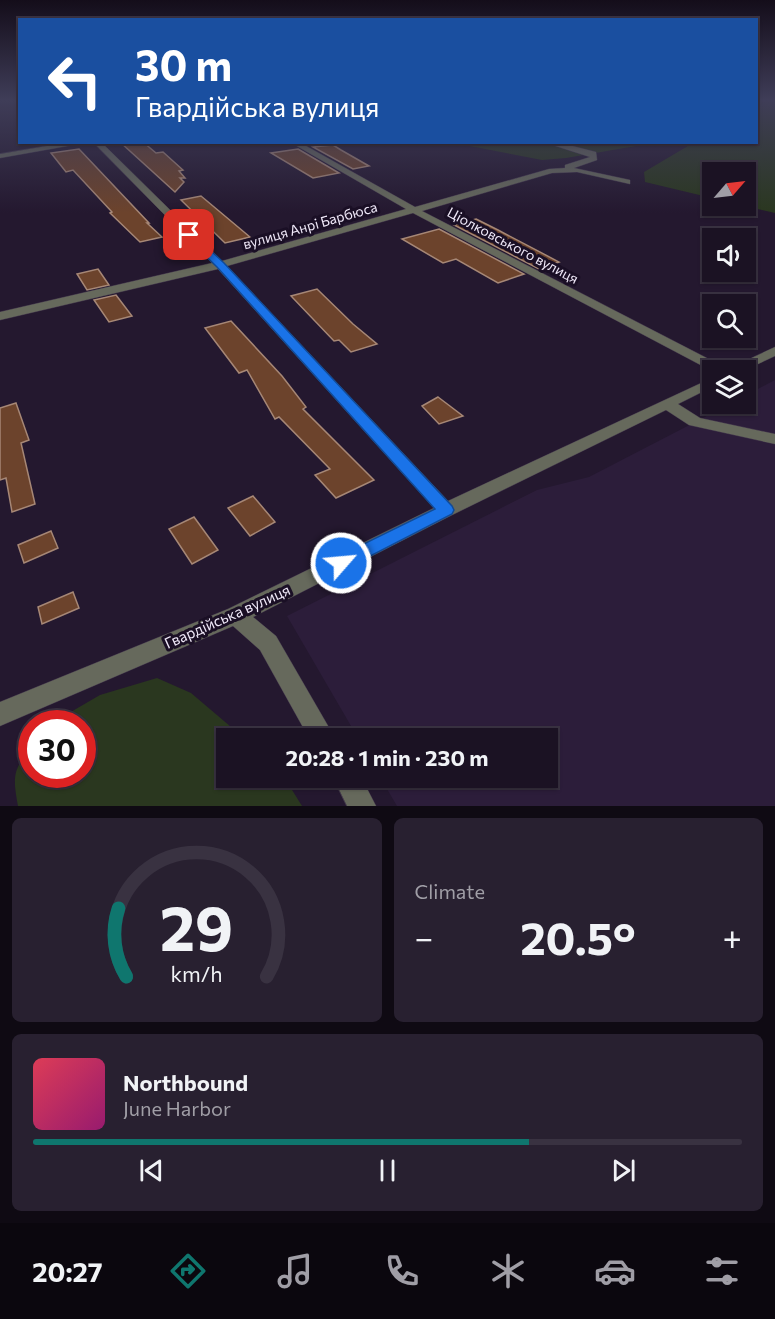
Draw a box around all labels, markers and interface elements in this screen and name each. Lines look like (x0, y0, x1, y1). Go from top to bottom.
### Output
text: 30 m (135, 38, 232, 90)
icon: left (36, 42, 114, 120)
text: Гвардійська вулиця (135, 90, 379, 123)
north arrow (702, 162, 756, 216)
map controls (702, 162, 756, 414)
street label: вулиця Анрі Барбюса (241, 198, 379, 252)
street label: Ціолковського вулиця (444, 203, 582, 287)
pin (163, 209, 214, 260)
icon: arrive (172, 218, 205, 251)
button: sound (702, 228, 756, 282)
button: search (702, 294, 756, 348)
button: layers (702, 360, 756, 414)
position arrow (309, 531, 373, 595)
street label: Гвардійська вулиця (161, 580, 293, 652)
speed limit sign: 30 (18, 710, 96, 788)
text: 20:28 · 1 min · 230 m (286, 744, 488, 771)
text: Climate (415, 879, 485, 903)
text: 29 (160, 888, 234, 964)
text: 20.5° (520, 909, 636, 964)
text: − (415, 916, 433, 957)
text: + (723, 916, 742, 957)
text: km/h (171, 960, 223, 986)
text: Northbound (123, 1069, 248, 1096)
text: June Harbor (123, 1096, 231, 1120)
icon: previous (135, 1154, 168, 1187)
icon: pause (371, 1154, 404, 1187)
icon: next (607, 1154, 640, 1187)
icon: directions (167, 1250, 209, 1292)
icon: music (274, 1250, 316, 1292)
icon: phone (381, 1250, 423, 1292)
icon: climate (487, 1250, 529, 1292)
icon: car (594, 1250, 636, 1292)
icon: filters (701, 1250, 743, 1292)
text: 20:27 (32, 1255, 103, 1288)

